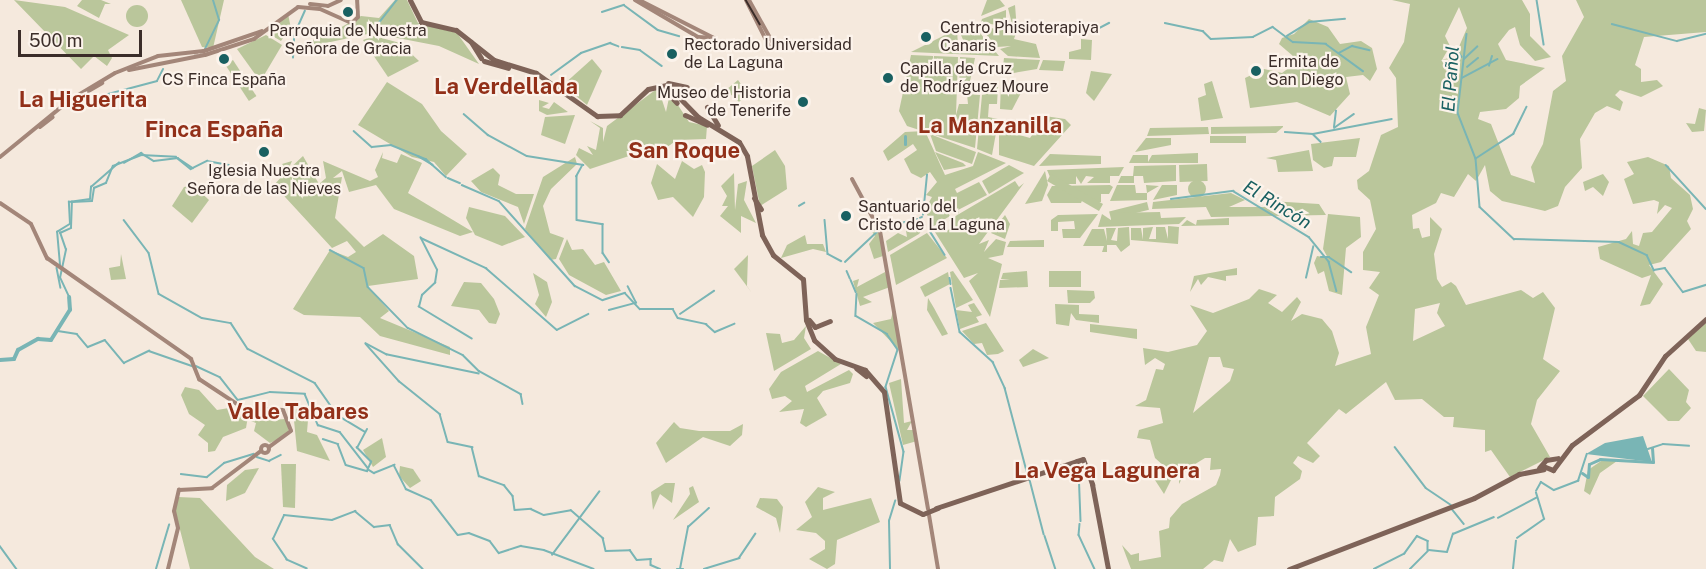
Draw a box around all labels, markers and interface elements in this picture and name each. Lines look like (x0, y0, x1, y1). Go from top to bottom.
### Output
marker: Parroquia de Nuestra Señora de Gracia (341, 5, 355, 19)
scale bar (21, 18, 146, 56)
place label: Centro Phisioterapiya Canaris (940, 18, 1099, 56)
place label: Parroquia de Nuestra Señora de Gracia (269, 21, 427, 59)
marker: Centro Phisioterapiya Canaris (917, 28, 935, 46)
text: 500 m (29, 30, 82, 51)
place label: Rectorado Universidad de La Laguna (684, 35, 852, 73)
water label: El Pañol (1438, 45, 1464, 113)
marker: Rectorado Universidad de La Laguna (665, 47, 679, 61)
marker: CS Finca España (215, 50, 233, 68)
place label: Ermita de San Diego (1268, 52, 1343, 90)
place label: Capilla de Cruz de Rodríguez Moure (900, 59, 1049, 97)
marker: Ermita de San Diego (1249, 64, 1263, 78)
place label: CS Finca España (162, 70, 286, 90)
marker: Capilla de Cruz de Rodríguez Moure (881, 71, 895, 85)
district label: La Verdellada (434, 74, 578, 100)
place label: Museo de Historia de Tenerife (657, 83, 791, 121)
district label: La Higuerita (19, 87, 147, 113)
marker: Museo de Historia de Tenerife (796, 95, 810, 109)
district label: La Manzanilla (918, 113, 1062, 139)
district label: Finca España (145, 117, 283, 143)
district label: San Roque (628, 138, 740, 164)
marker: Iglesia Nuestra Señora de las Nieves (257, 145, 271, 159)
place label: Iglesia Nuestra Señora de las Nieves (187, 161, 341, 199)
water label: El Rincón (1239, 176, 1315, 234)
place label: Santuario del Cristo de La Laguna (858, 197, 1005, 235)
marker: Santuario del Cristo de La Laguna (839, 209, 853, 223)
district label: Valle Tabares (227, 399, 369, 425)
district label: La Vega Lagunera (1014, 458, 1200, 484)

